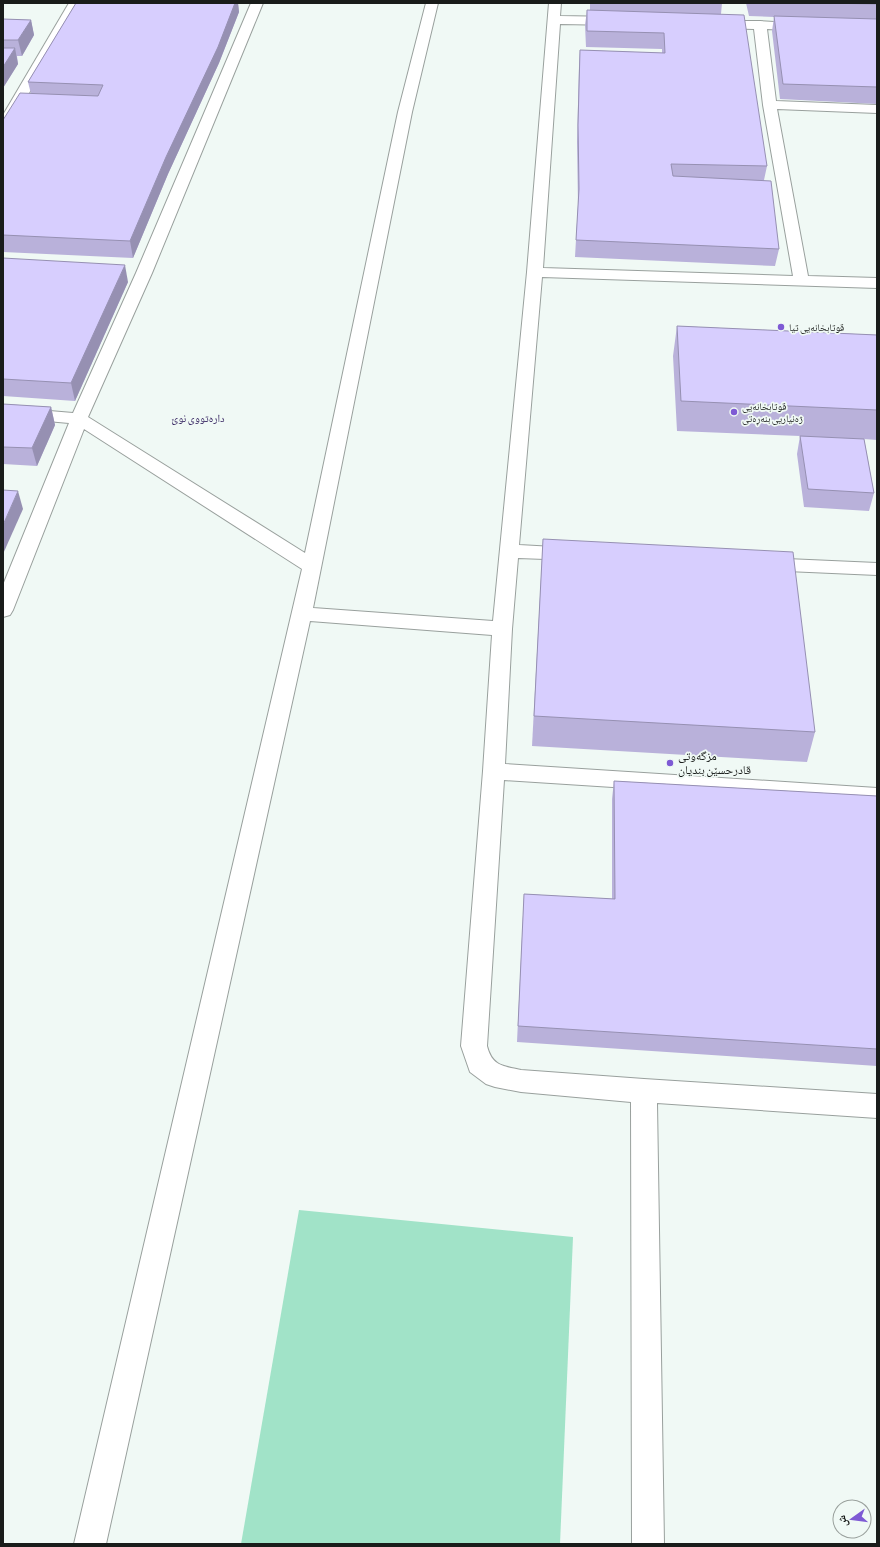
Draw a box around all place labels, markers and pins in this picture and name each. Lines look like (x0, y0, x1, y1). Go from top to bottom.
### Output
marker: قوتابخانەیی تیا (776, 322, 786, 332)
place label: قوتابخانەیی تیا (789, 322, 844, 334)
place label: قوتابخانەیی ژەنیاریی بنەڕەتی (742, 401, 803, 426)
marker: قوتابخانەیی ژەنیاریی بنەڕەتی (729, 407, 739, 417)
place label: مزگەوتی قادرحسێن بندیان (678, 749, 751, 777)
marker: مزگەوتی قادرحسێن بندیان (665, 758, 675, 768)

